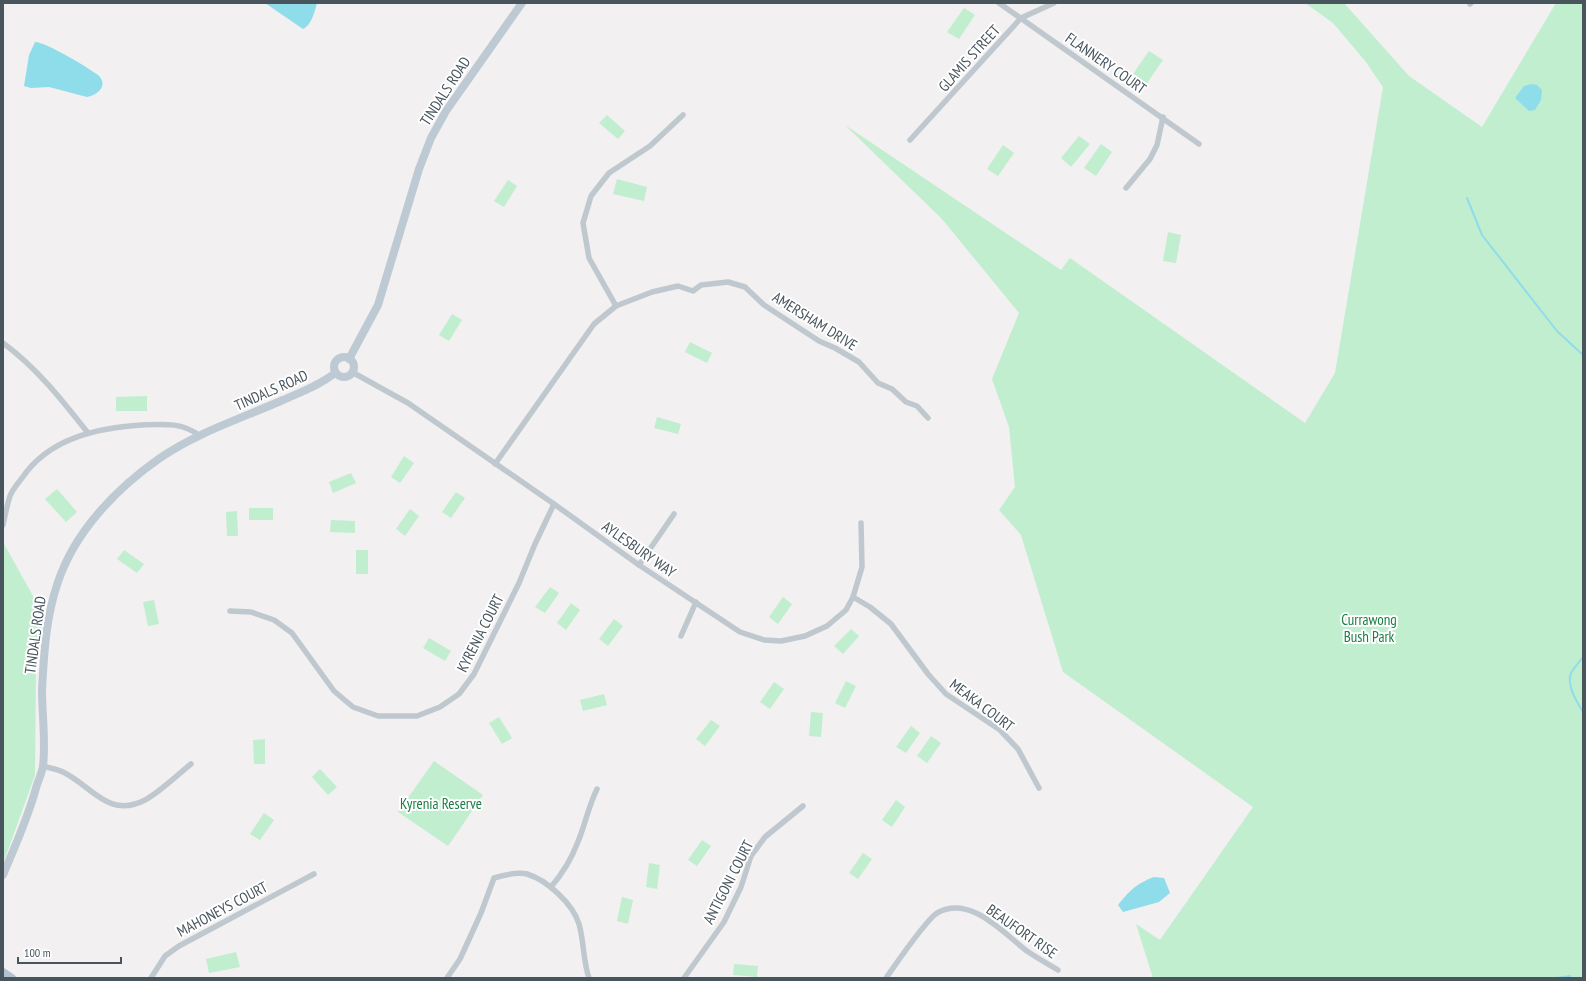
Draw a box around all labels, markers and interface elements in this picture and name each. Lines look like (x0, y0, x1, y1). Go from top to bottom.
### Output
street label: GLAMIS STREET (934, 20, 1004, 95)
street label: FLANNERY COURT (1062, 28, 1150, 98)
street label: TINDALS ROAD (416, 53, 474, 129)
street label: AMERSHAM DRIVE (769, 287, 861, 355)
street label: TINDALS ROAD (231, 365, 311, 415)
street label: AYLESBURY WAY (598, 517, 680, 581)
street label: KYRENIA COURT (452, 591, 508, 675)
street label: TINDALS ROAD (20, 595, 50, 675)
park label: Currawong Bush Park (1341, 610, 1397, 646)
street label: MEAKA COURT (946, 675, 1018, 736)
park label: Kyrenia Reserve (400, 794, 482, 813)
street label: ANTIGONI COURT (699, 837, 757, 927)
street label: MAHONEYS COURT (174, 877, 271, 941)
street label: BEAUFORT RISE (983, 900, 1061, 962)
scale bar (18, 939, 121, 965)
text: 100 m (24, 945, 51, 960)

